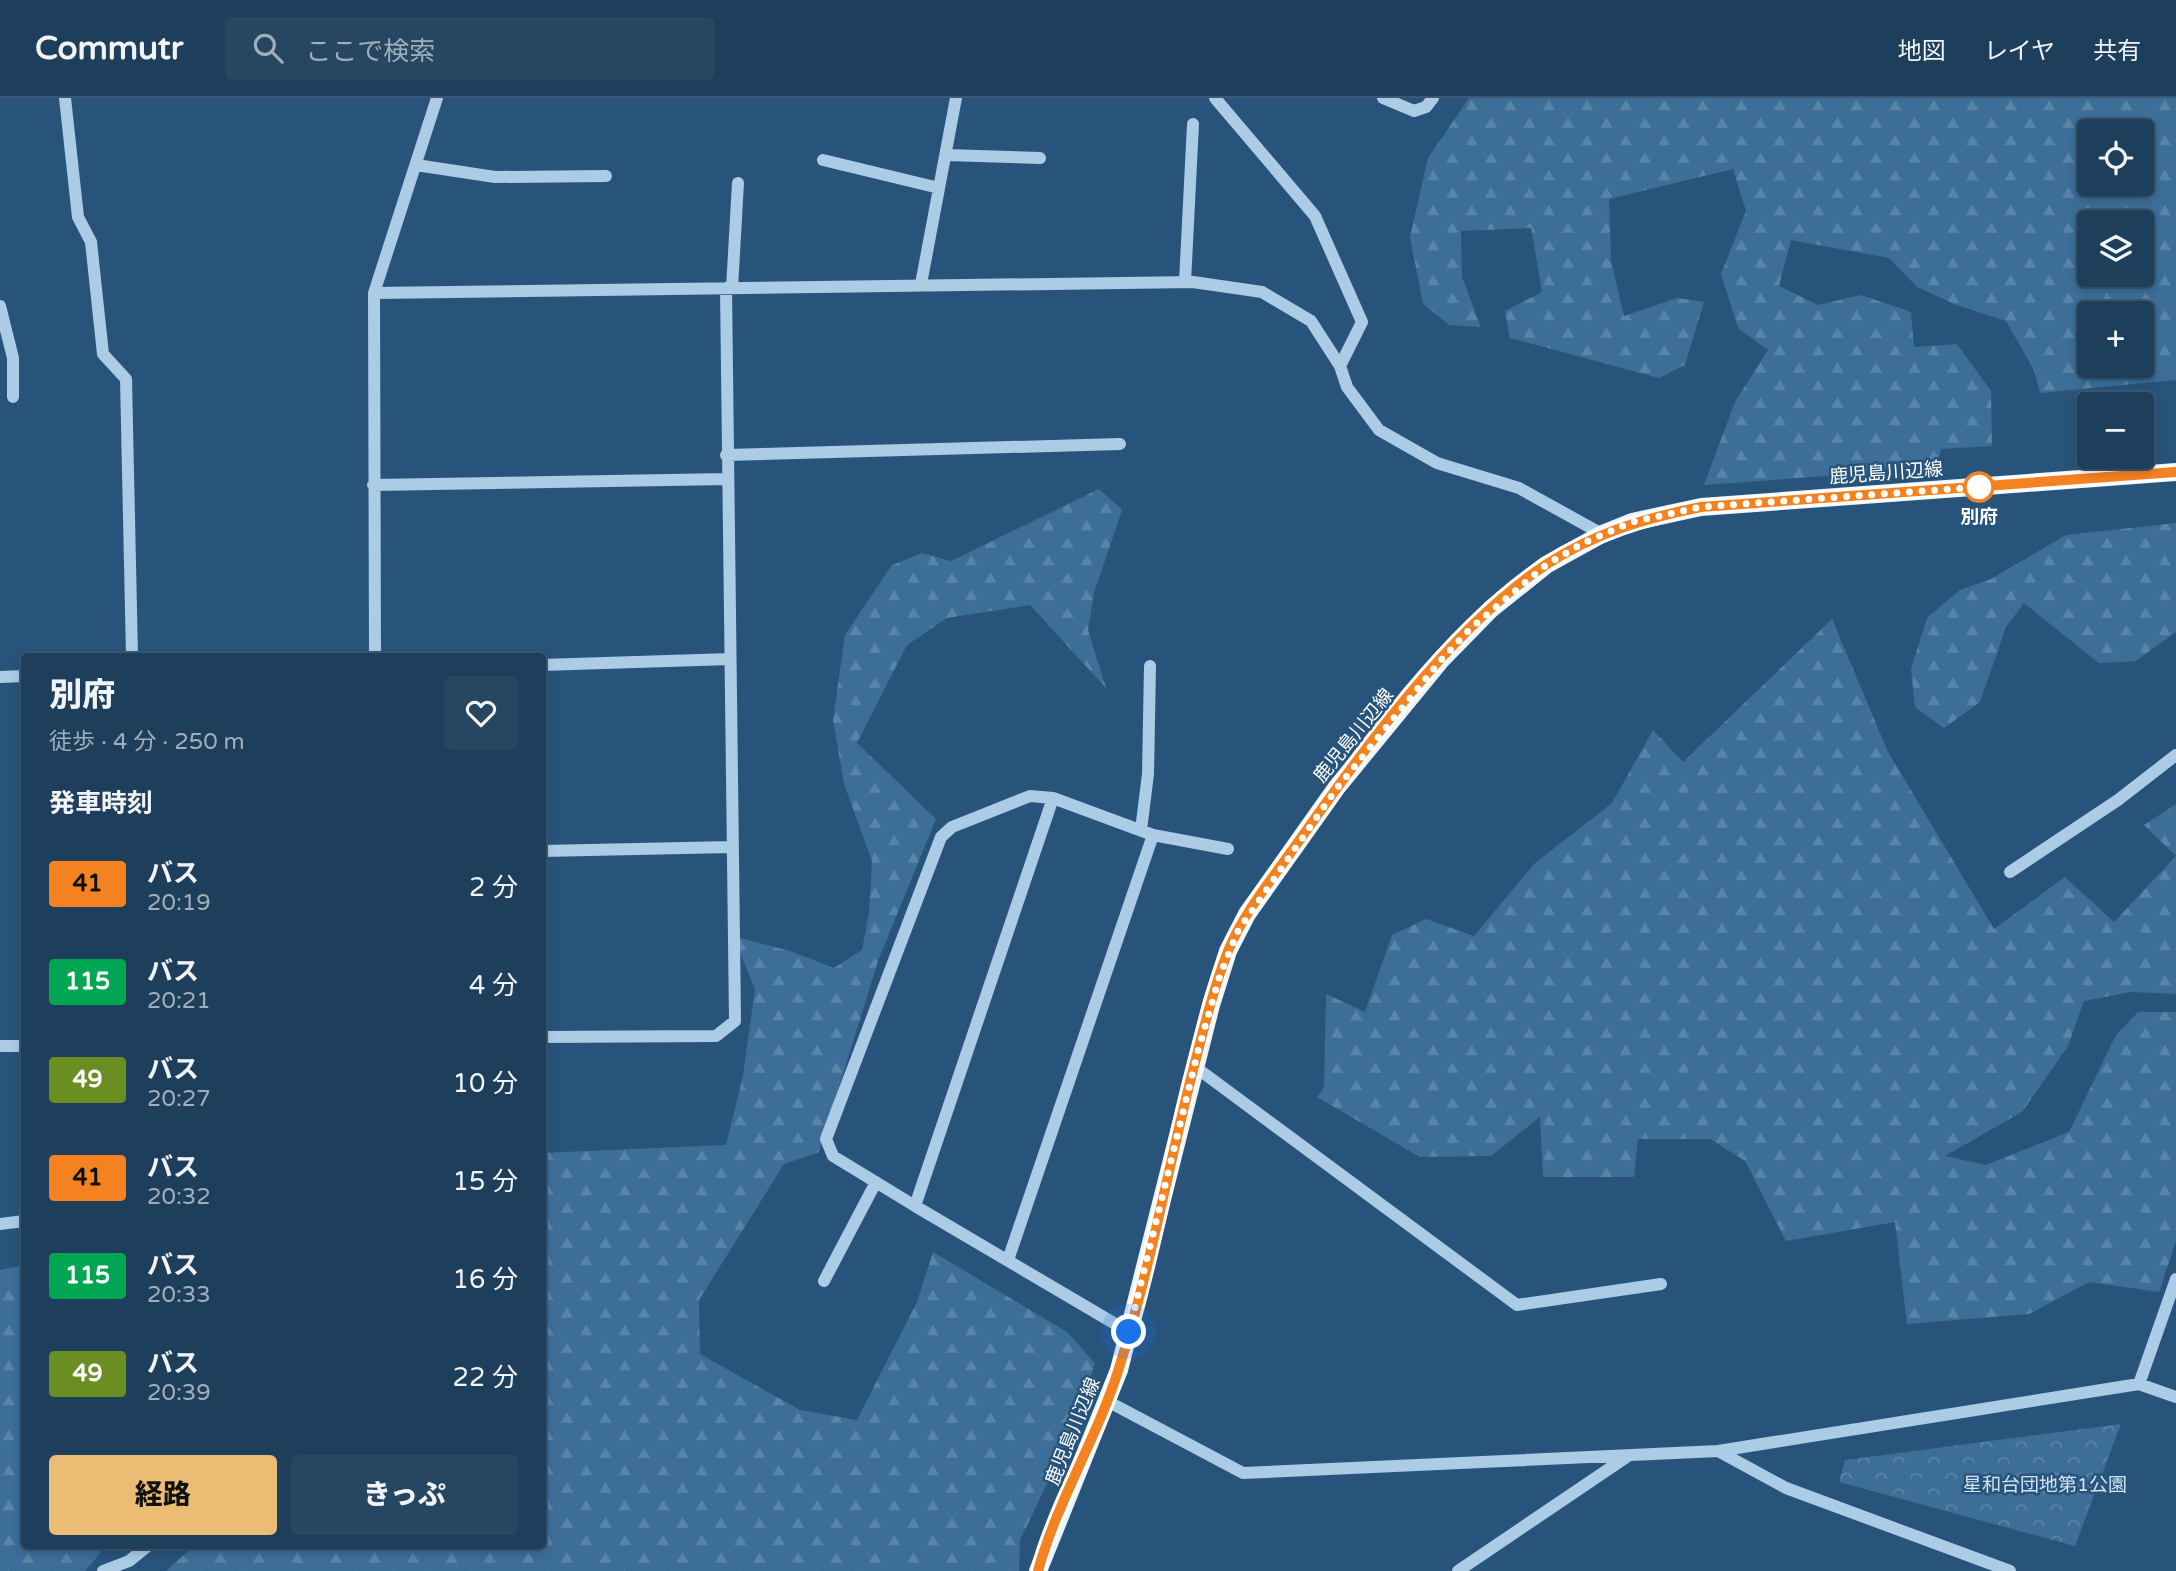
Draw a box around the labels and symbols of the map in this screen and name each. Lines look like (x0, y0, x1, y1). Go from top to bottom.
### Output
street label: 鹿児島川辺線 (1828, 458, 1944, 488)
marker: 別府 (1964, 472, 1994, 502)
place label: 別府 (1960, 506, 1998, 528)
street label: 鹿児島川辺線 (1309, 684, 1398, 787)
your location (1111, 1314, 1146, 1349)
street label: 鹿児島川辺線 (1041, 1374, 1104, 1488)
park label: 星和台団地第1公園 (1963, 1474, 2127, 1496)

